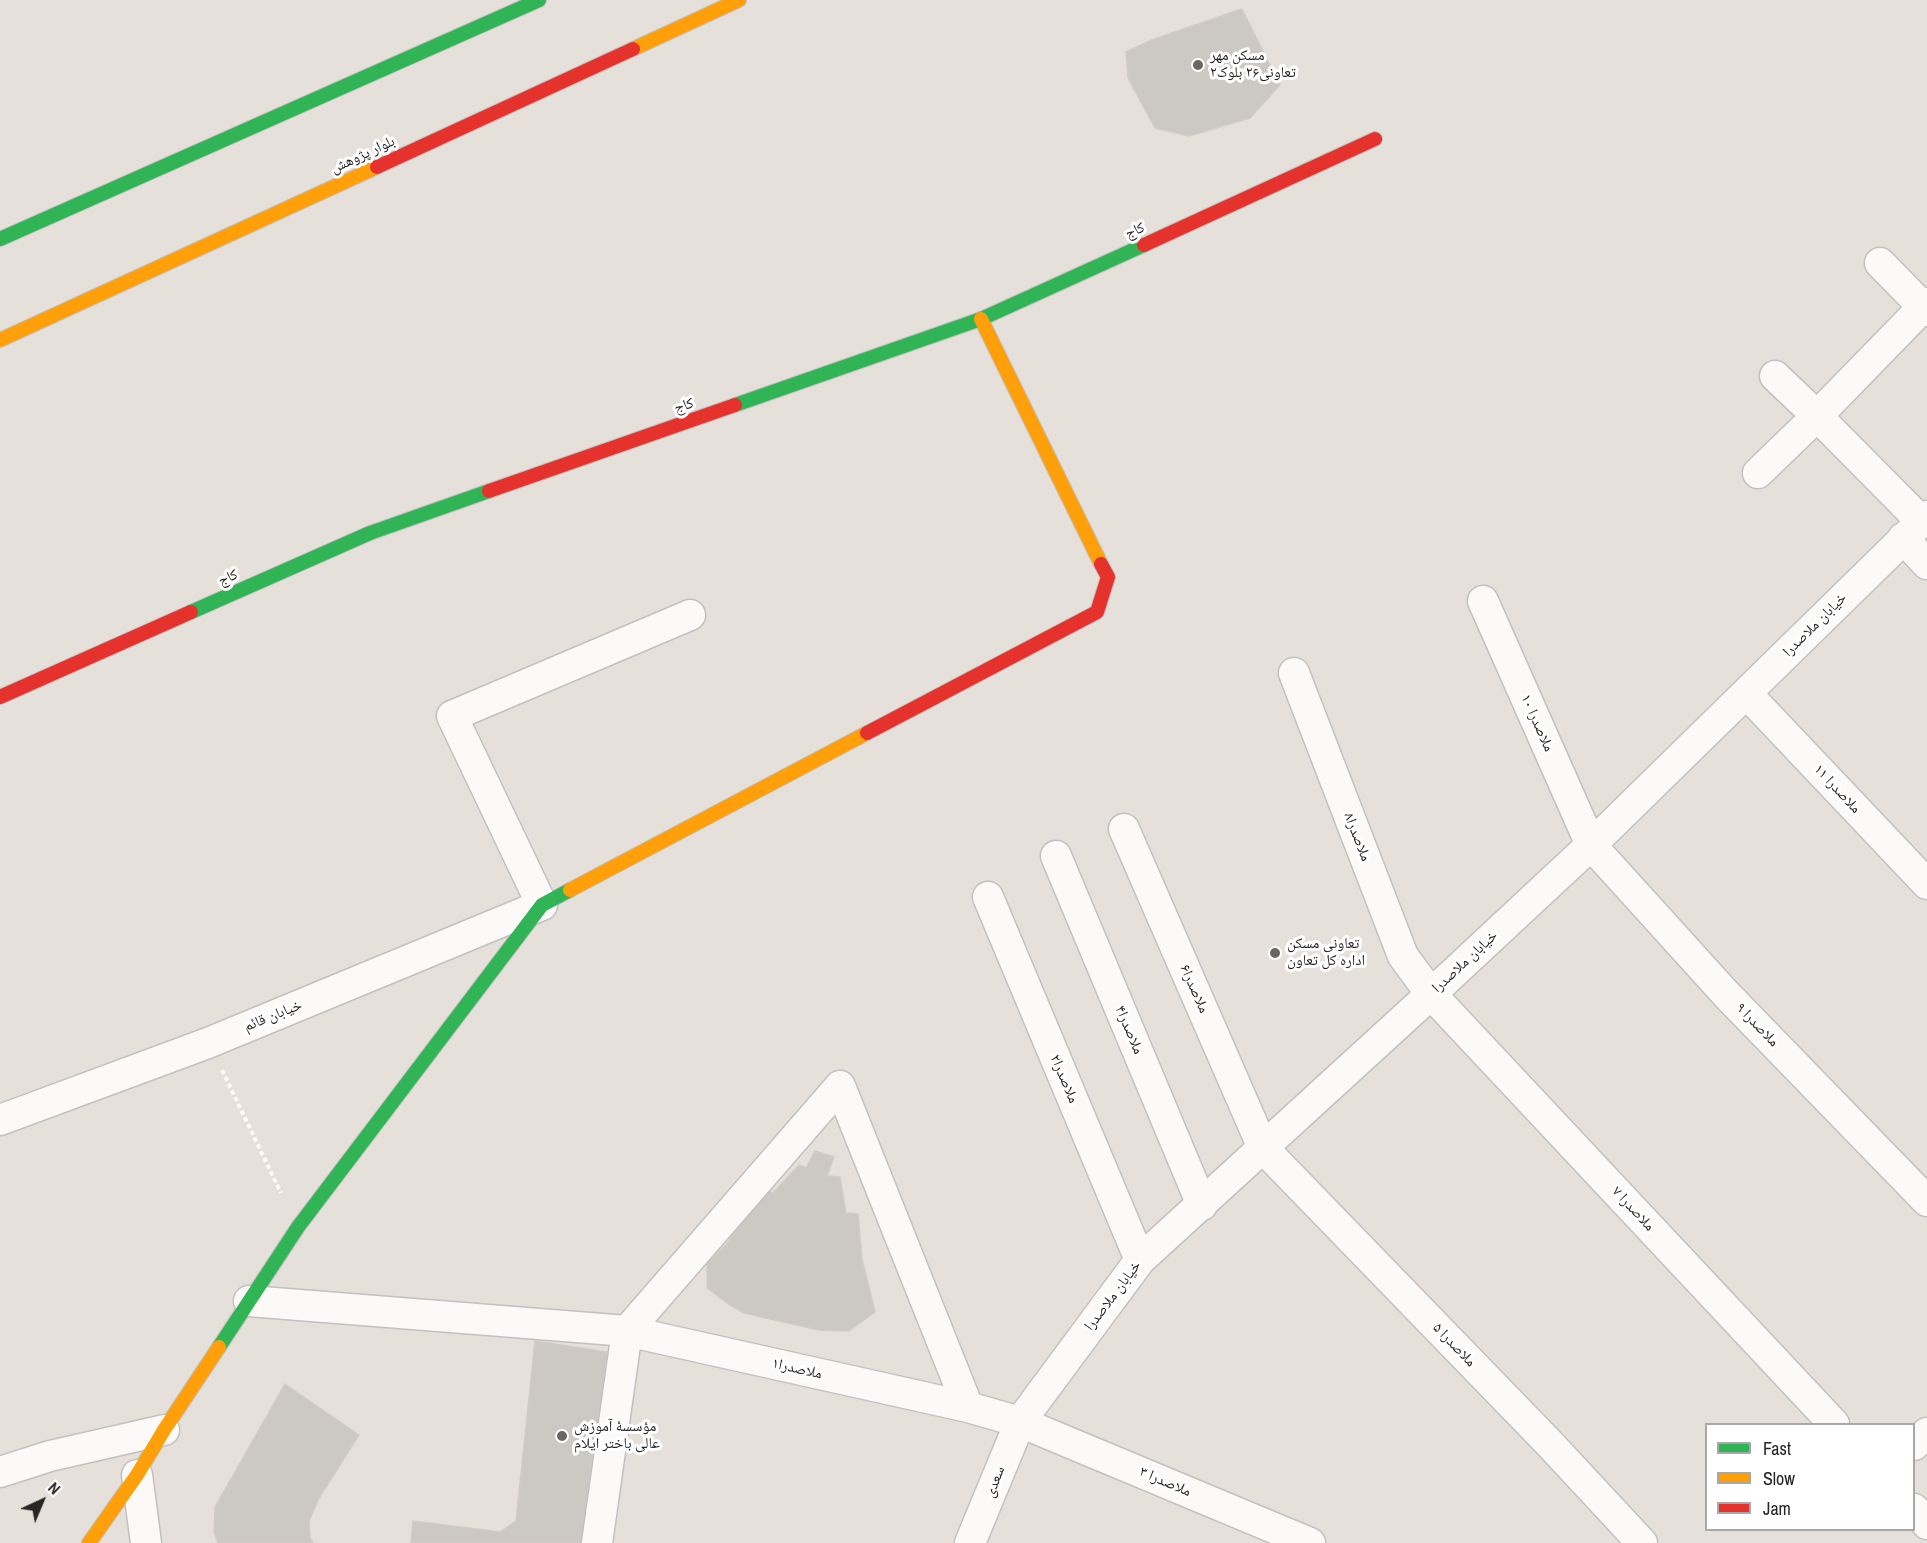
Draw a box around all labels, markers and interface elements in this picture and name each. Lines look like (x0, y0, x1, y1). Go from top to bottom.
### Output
place label: مسکن مهر تعاونی۲۶ بلوک۲ (1210, 47, 1296, 82)
marker: مسکن مهر تعاونی۲۶ بلوک۲ (1191, 58, 1205, 72)
street label: بلوار پژوهش (328, 132, 398, 178)
street label: کاج (1122, 219, 1148, 243)
street label: کاج (672, 394, 696, 418)
street label: کاج (215, 566, 241, 590)
street label: خیابان ملاصدرا (1779, 589, 1851, 661)
street label: ملاصدرا ۱۰ (1516, 691, 1558, 755)
street label: ملاصدرا ۱۱ (1810, 761, 1864, 817)
street label: ملاصدرا۸ (1339, 810, 1375, 864)
street label: خیابان ملاصدرا (1428, 927, 1502, 997)
place label: تعاونی مسکن اداره کل تعاون (1287, 935, 1365, 970)
marker: تعاونی مسکن اداره کل تعاون (1268, 946, 1282, 960)
street label: ملاصدرا۶ (1175, 962, 1213, 1016)
street label: خیابان قائم (241, 996, 305, 1036)
street label: ملاصدرا ۹ (1732, 999, 1782, 1051)
street label: ملاصدرا۴ (1111, 1003, 1147, 1057)
street label: ملاصدرا۲ (1046, 1052, 1082, 1106)
street label: ملاصدرا ۷ (1608, 1183, 1658, 1235)
street label: خیابان ملاصدرا (1081, 1257, 1145, 1335)
street label: ملاصدرا ۵ (1429, 1319, 1479, 1371)
street label: ملاصدرا۱ (770, 1354, 824, 1384)
place label: مؤسسهٔ آموزش عالی باختر ایلام (574, 1418, 660, 1453)
legend (1705, 1423, 1915, 1531)
marker: مؤسسهٔ آموزش عالی باختر ایلام (555, 1429, 569, 1443)
text: Fast (1763, 1436, 1791, 1461)
street label: ملاصدرا ۳ (1136, 1463, 1194, 1501)
street label: سعدی (981, 1464, 1009, 1500)
text: Slow (1763, 1466, 1795, 1491)
north arrow (12, 1471, 72, 1531)
text: N (43, 1477, 66, 1499)
text: Jam (1763, 1496, 1791, 1521)

